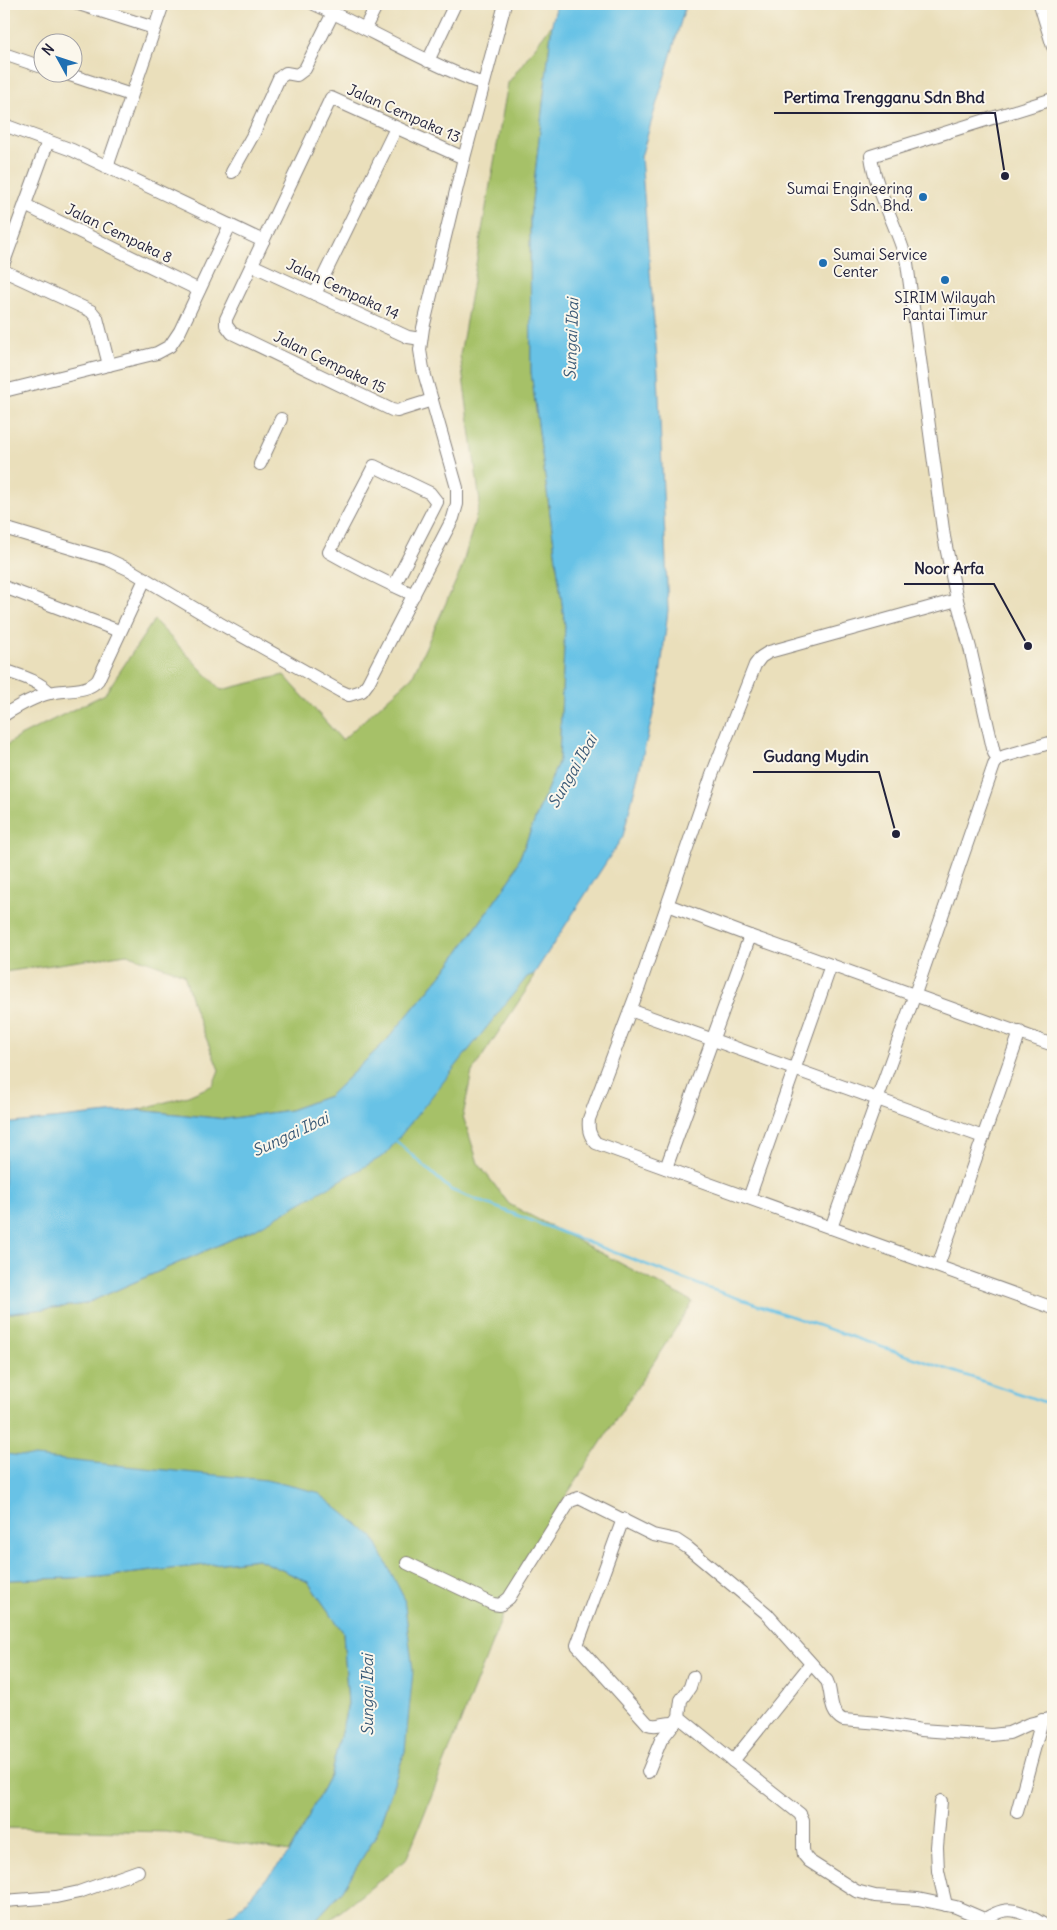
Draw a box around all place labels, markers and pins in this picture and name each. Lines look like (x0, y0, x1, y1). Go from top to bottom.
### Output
callout: Pertima Trengganu Sdn Bhd (774, 82, 995, 113)
place label: Sumai Engineering Sdn. Bhd. (787, 179, 913, 215)
marker: Sumai Engineering Sdn. Bhd. (917, 191, 929, 203)
place label: Sumai Service Center (833, 245, 927, 281)
marker: Sumai Service Center (817, 257, 829, 269)
marker: SIRIM Wilayah Pantai Timur (939, 274, 951, 286)
place label: SIRIM Wilayah Pantai Timur (894, 288, 996, 324)
callout: Noor Arfa (904, 553, 994, 584)
callout: Gudang Mydin (753, 741, 879, 772)

